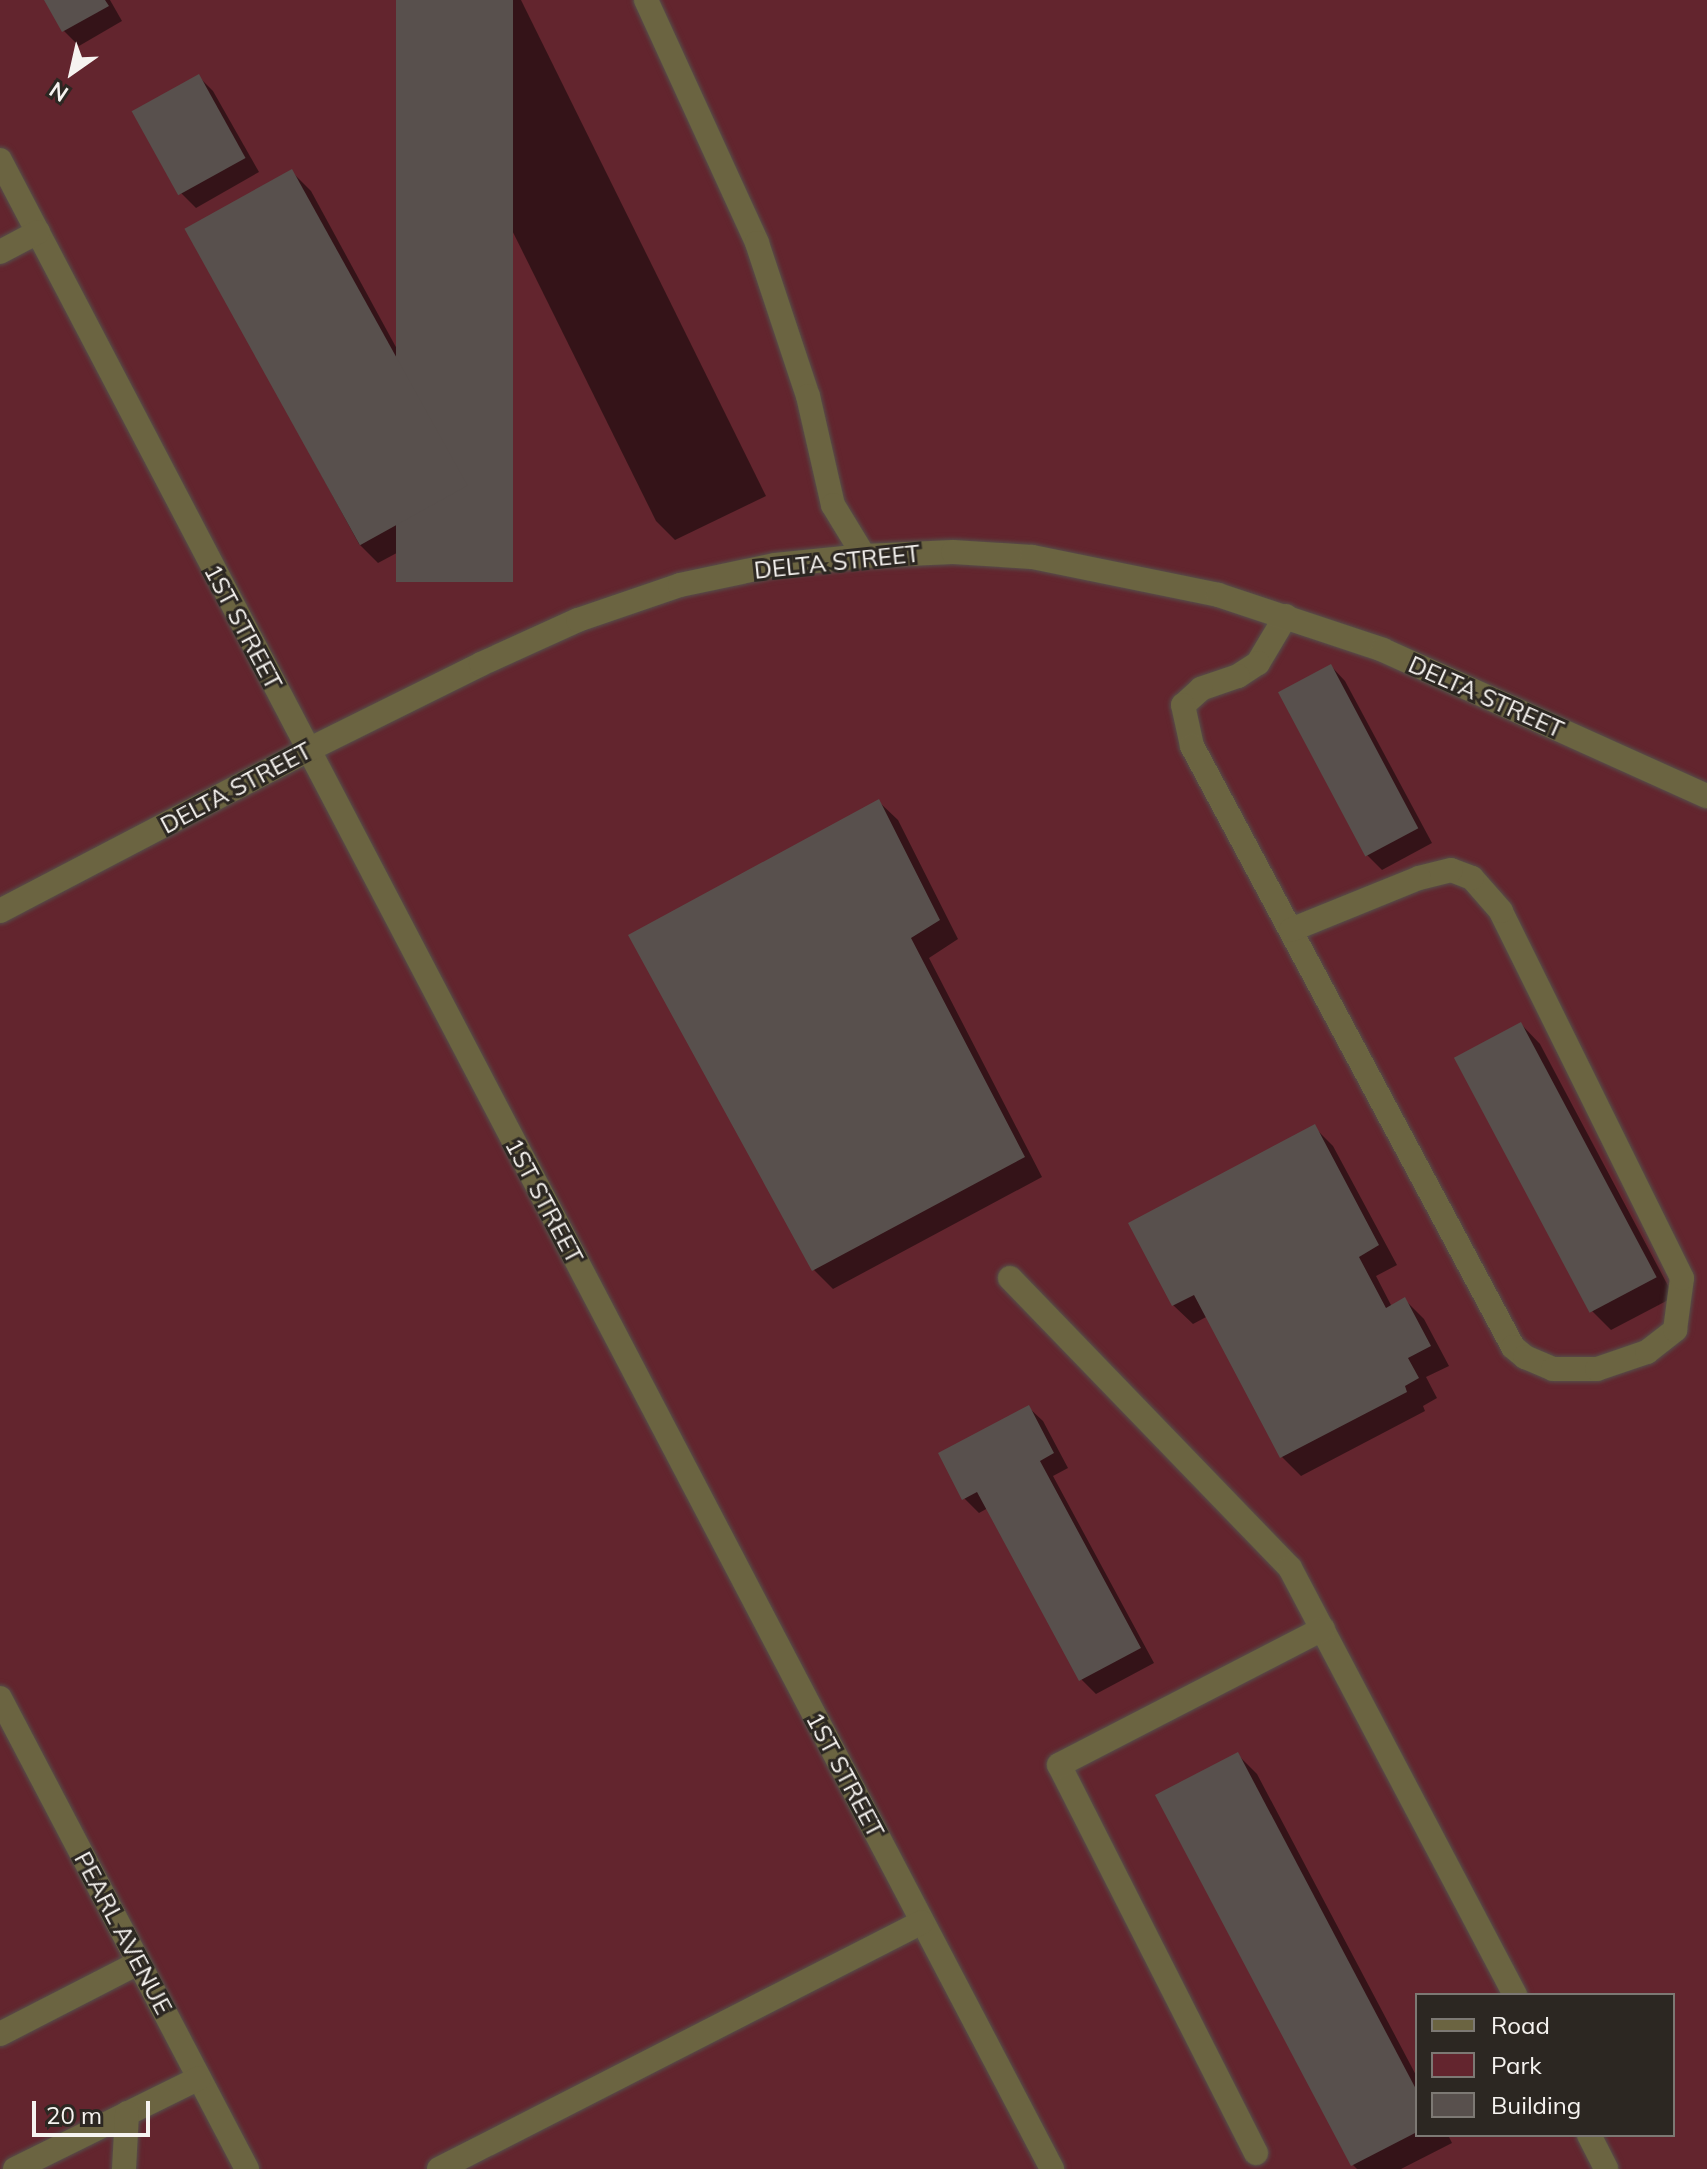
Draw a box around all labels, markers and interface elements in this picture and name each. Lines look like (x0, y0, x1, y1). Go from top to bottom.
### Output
north arrow (32, 32, 112, 112)
text: N (44, 76, 73, 108)
street label: DELTA STREET (753, 539, 921, 585)
street label: 1ST STREET (198, 559, 288, 695)
street label: DELTA STREET (1404, 650, 1568, 744)
street label: DELTA STREET (156, 736, 316, 840)
street label: 1ST STREET (499, 1133, 589, 1269)
street label: 1ST STREET (800, 1707, 890, 1843)
street label: PEARL AVENUE (68, 1847, 178, 2019)
legend (1415, 1993, 1675, 2137)
text: Road (1491, 2010, 1550, 2040)
text: Park (1491, 2050, 1542, 2080)
scale bar (36, 2085, 154, 2135)
text: Building (1491, 2090, 1581, 2120)
text: 20 m (46, 2100, 102, 2130)

